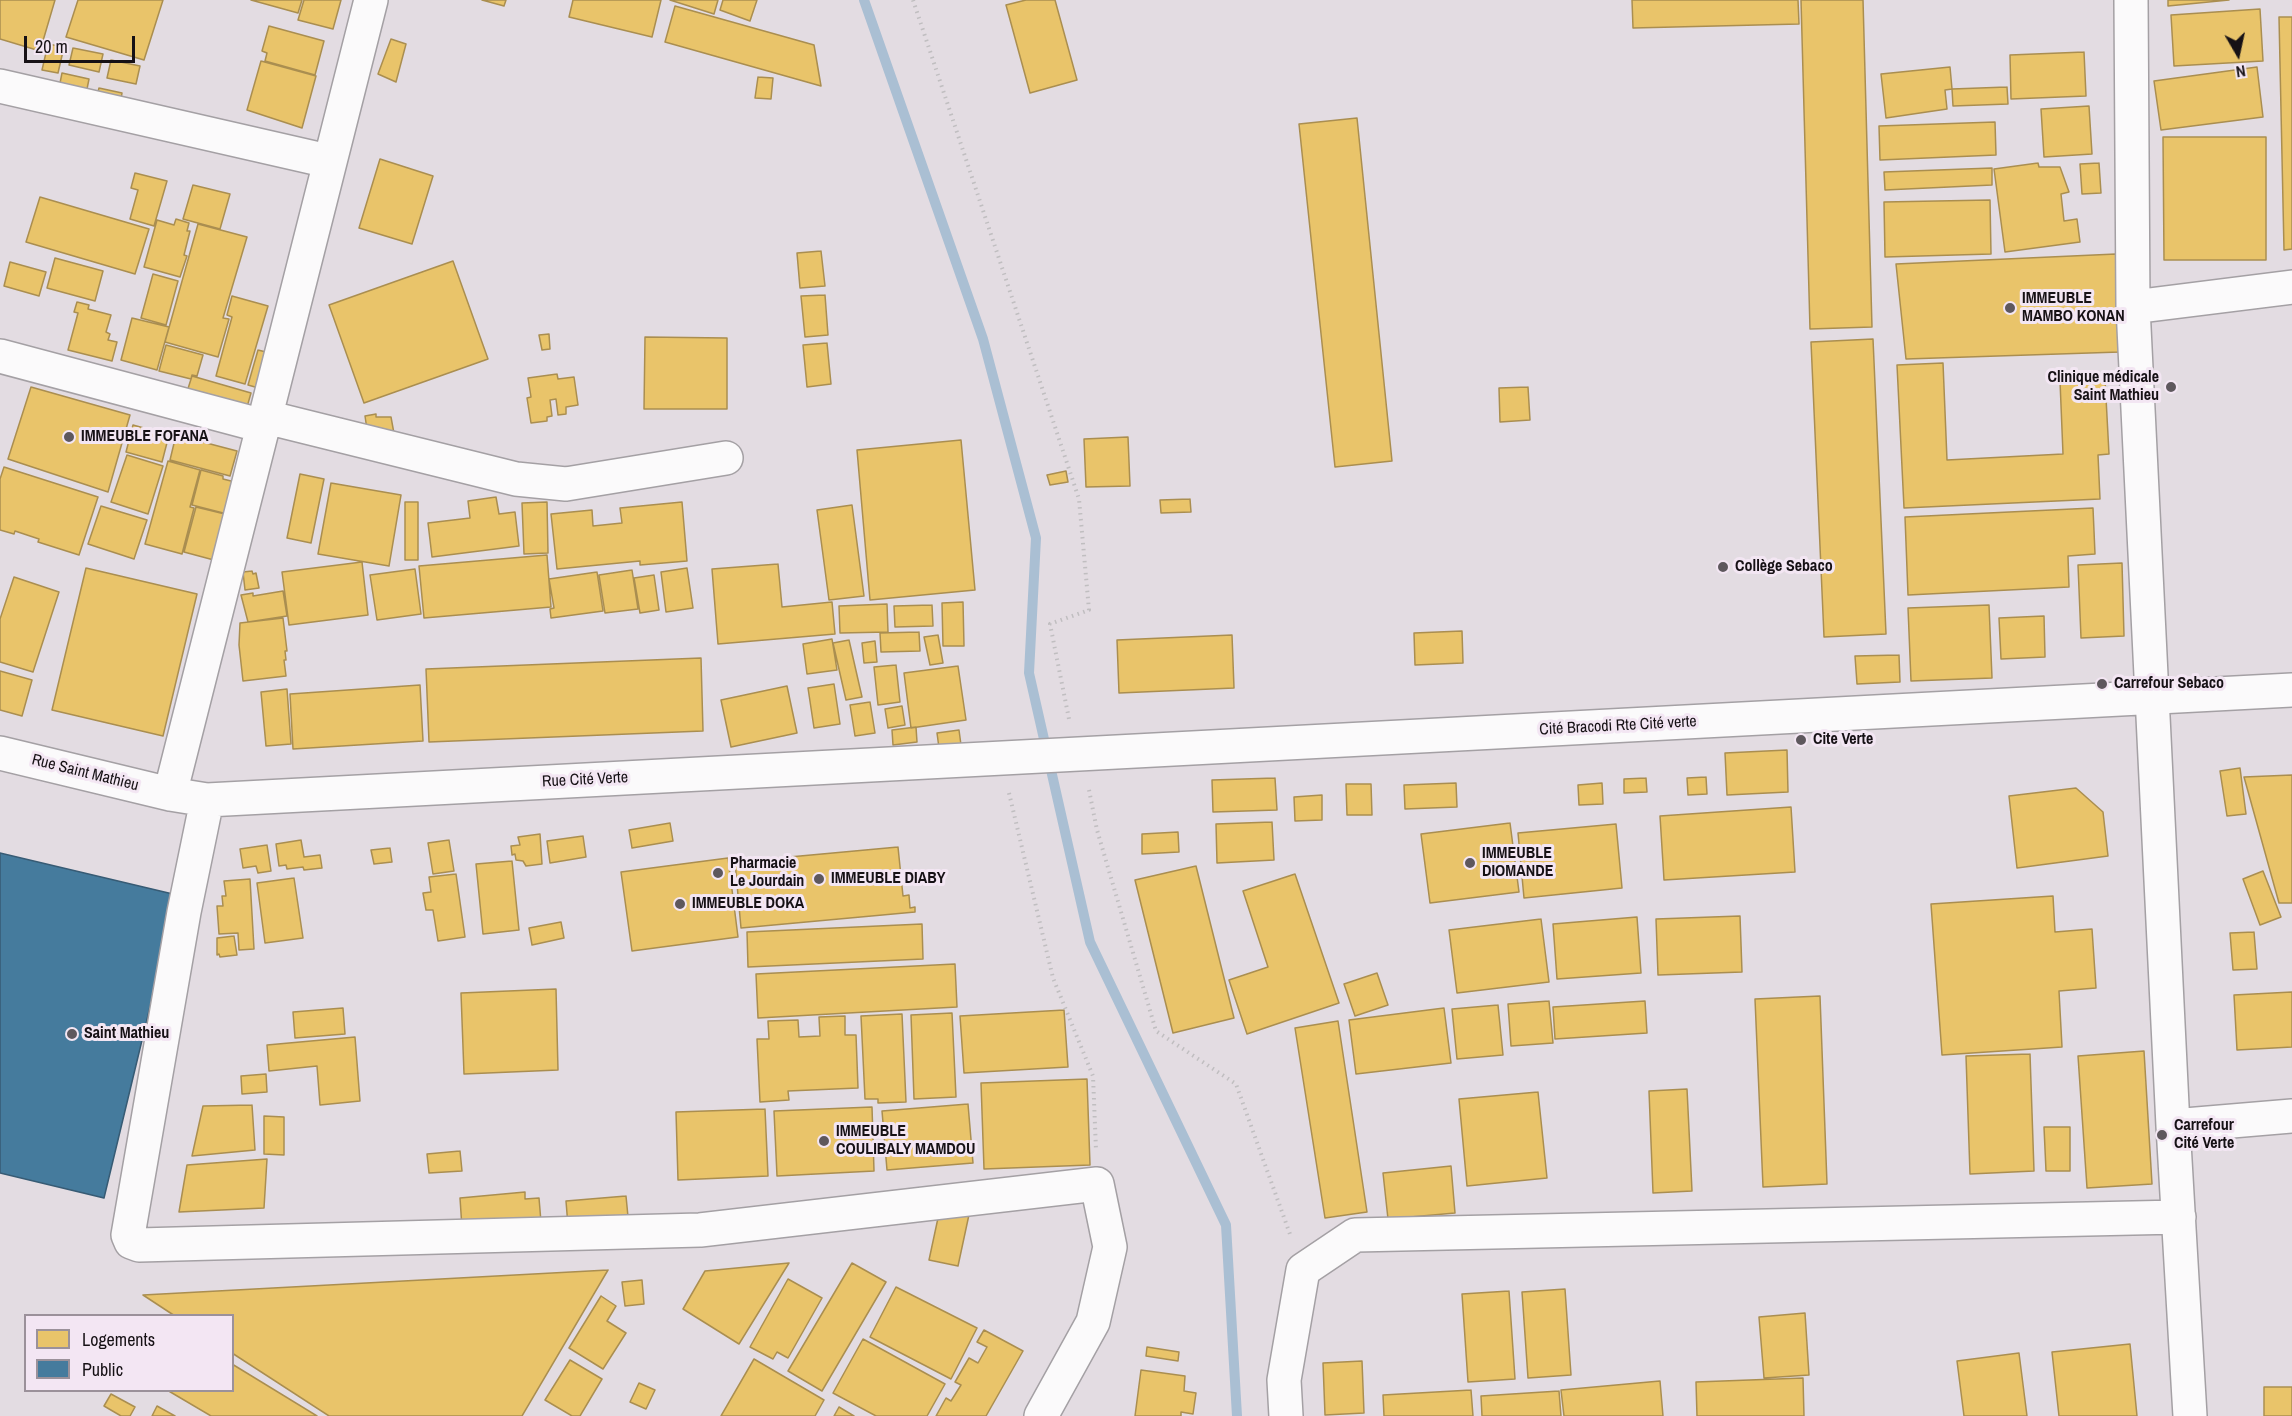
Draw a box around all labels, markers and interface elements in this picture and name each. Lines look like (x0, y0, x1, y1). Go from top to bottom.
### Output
scale bar (27, 24, 138, 62)
north arrow (2208, 24, 2268, 84)
text: 20 m (35, 34, 68, 59)
text: N (2234, 60, 2247, 83)
place label: IMMEUBLE MAMBO KONAN (2022, 289, 2125, 327)
marker: IMMEUBLE MAMBO KONAN (2003, 301, 2017, 315)
place label: Clinique médicale Saint Mathieu (2047, 368, 2159, 406)
marker: Clinique médicale Saint Mathieu (2164, 380, 2178, 394)
place label: IMMEUBLE FOFANA (81, 427, 209, 447)
marker: IMMEUBLE FOFANA (62, 430, 76, 444)
place label: Collège Sebaco (1735, 557, 1833, 577)
marker: Collège Sebaco (1716, 560, 1730, 574)
place label: Carrefour Sebaco (2114, 674, 2224, 694)
marker: Carrefour Sebaco (2095, 677, 2109, 691)
street label: Cité Bracodi Rte Cité verte (1539, 712, 1697, 740)
place label: Cite Verte (1813, 730, 1873, 750)
marker: Cite Verte (1794, 733, 1808, 747)
street label: Rue Saint Mathieu (30, 750, 140, 796)
street label: Rue Cité Verte (542, 768, 628, 792)
place label: IMMEUBLE DIOMANDE (1482, 844, 1553, 882)
place label: Pharmacie Le Jourdain (730, 854, 804, 892)
marker: IMMEUBLE DIOMANDE (1463, 856, 1477, 870)
marker: Pharmacie Le Jourdain (711, 866, 725, 880)
place label: IMMEUBLE DIABY (831, 869, 945, 889)
marker: IMMEUBLE DIABY (812, 872, 826, 886)
place label: IMMEUBLE DOKA (692, 894, 804, 914)
marker: IMMEUBLE DOKA (673, 897, 687, 911)
place label: Saint Mathieu (84, 1024, 169, 1044)
marker: Saint Mathieu (65, 1027, 79, 1041)
place label: Carrefour Cité Verte (2174, 1116, 2234, 1154)
place label: IMMEUBLE COULIBALY MAMDOU (836, 1122, 975, 1160)
marker: Carrefour Cité Verte (2155, 1128, 2169, 1142)
marker: IMMEUBLE COULIBALY MAMDOU (817, 1134, 831, 1148)
legend (24, 1314, 234, 1392)
text: Logements (82, 1327, 155, 1352)
text: Public (82, 1357, 123, 1382)

